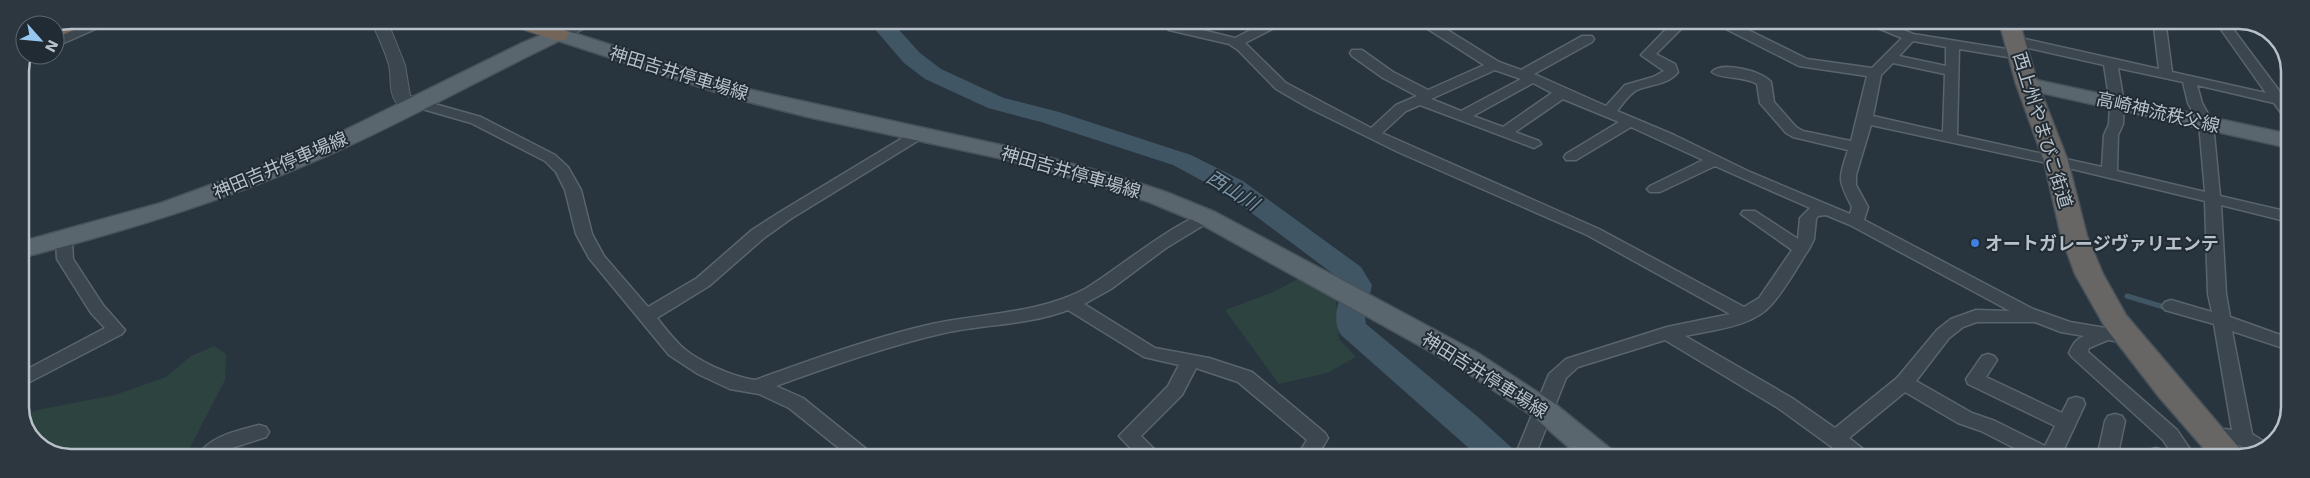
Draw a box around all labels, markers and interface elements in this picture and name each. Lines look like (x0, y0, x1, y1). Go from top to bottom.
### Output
north arrow (15, 15, 65, 65)
text: N (42, 37, 61, 55)
street label: 神田吉井停車場線 (607, 42, 751, 104)
street label: 西上州やまびこ街道 (2009, 49, 2077, 211)
street label: 高崎神流秩父線 (2094, 88, 2222, 136)
street label: 神田吉井停車場線 (210, 127, 350, 203)
street label: 神田吉井停車場線 (999, 142, 1143, 202)
water label: 西山川 (1203, 166, 1265, 215)
place label: オートガレージヴァリエンテ (1985, 233, 2219, 254)
marker: オートガレージヴァリエンテ (1969, 237, 1981, 249)
street label: 神田吉井停車場線 (1418, 328, 1552, 422)

